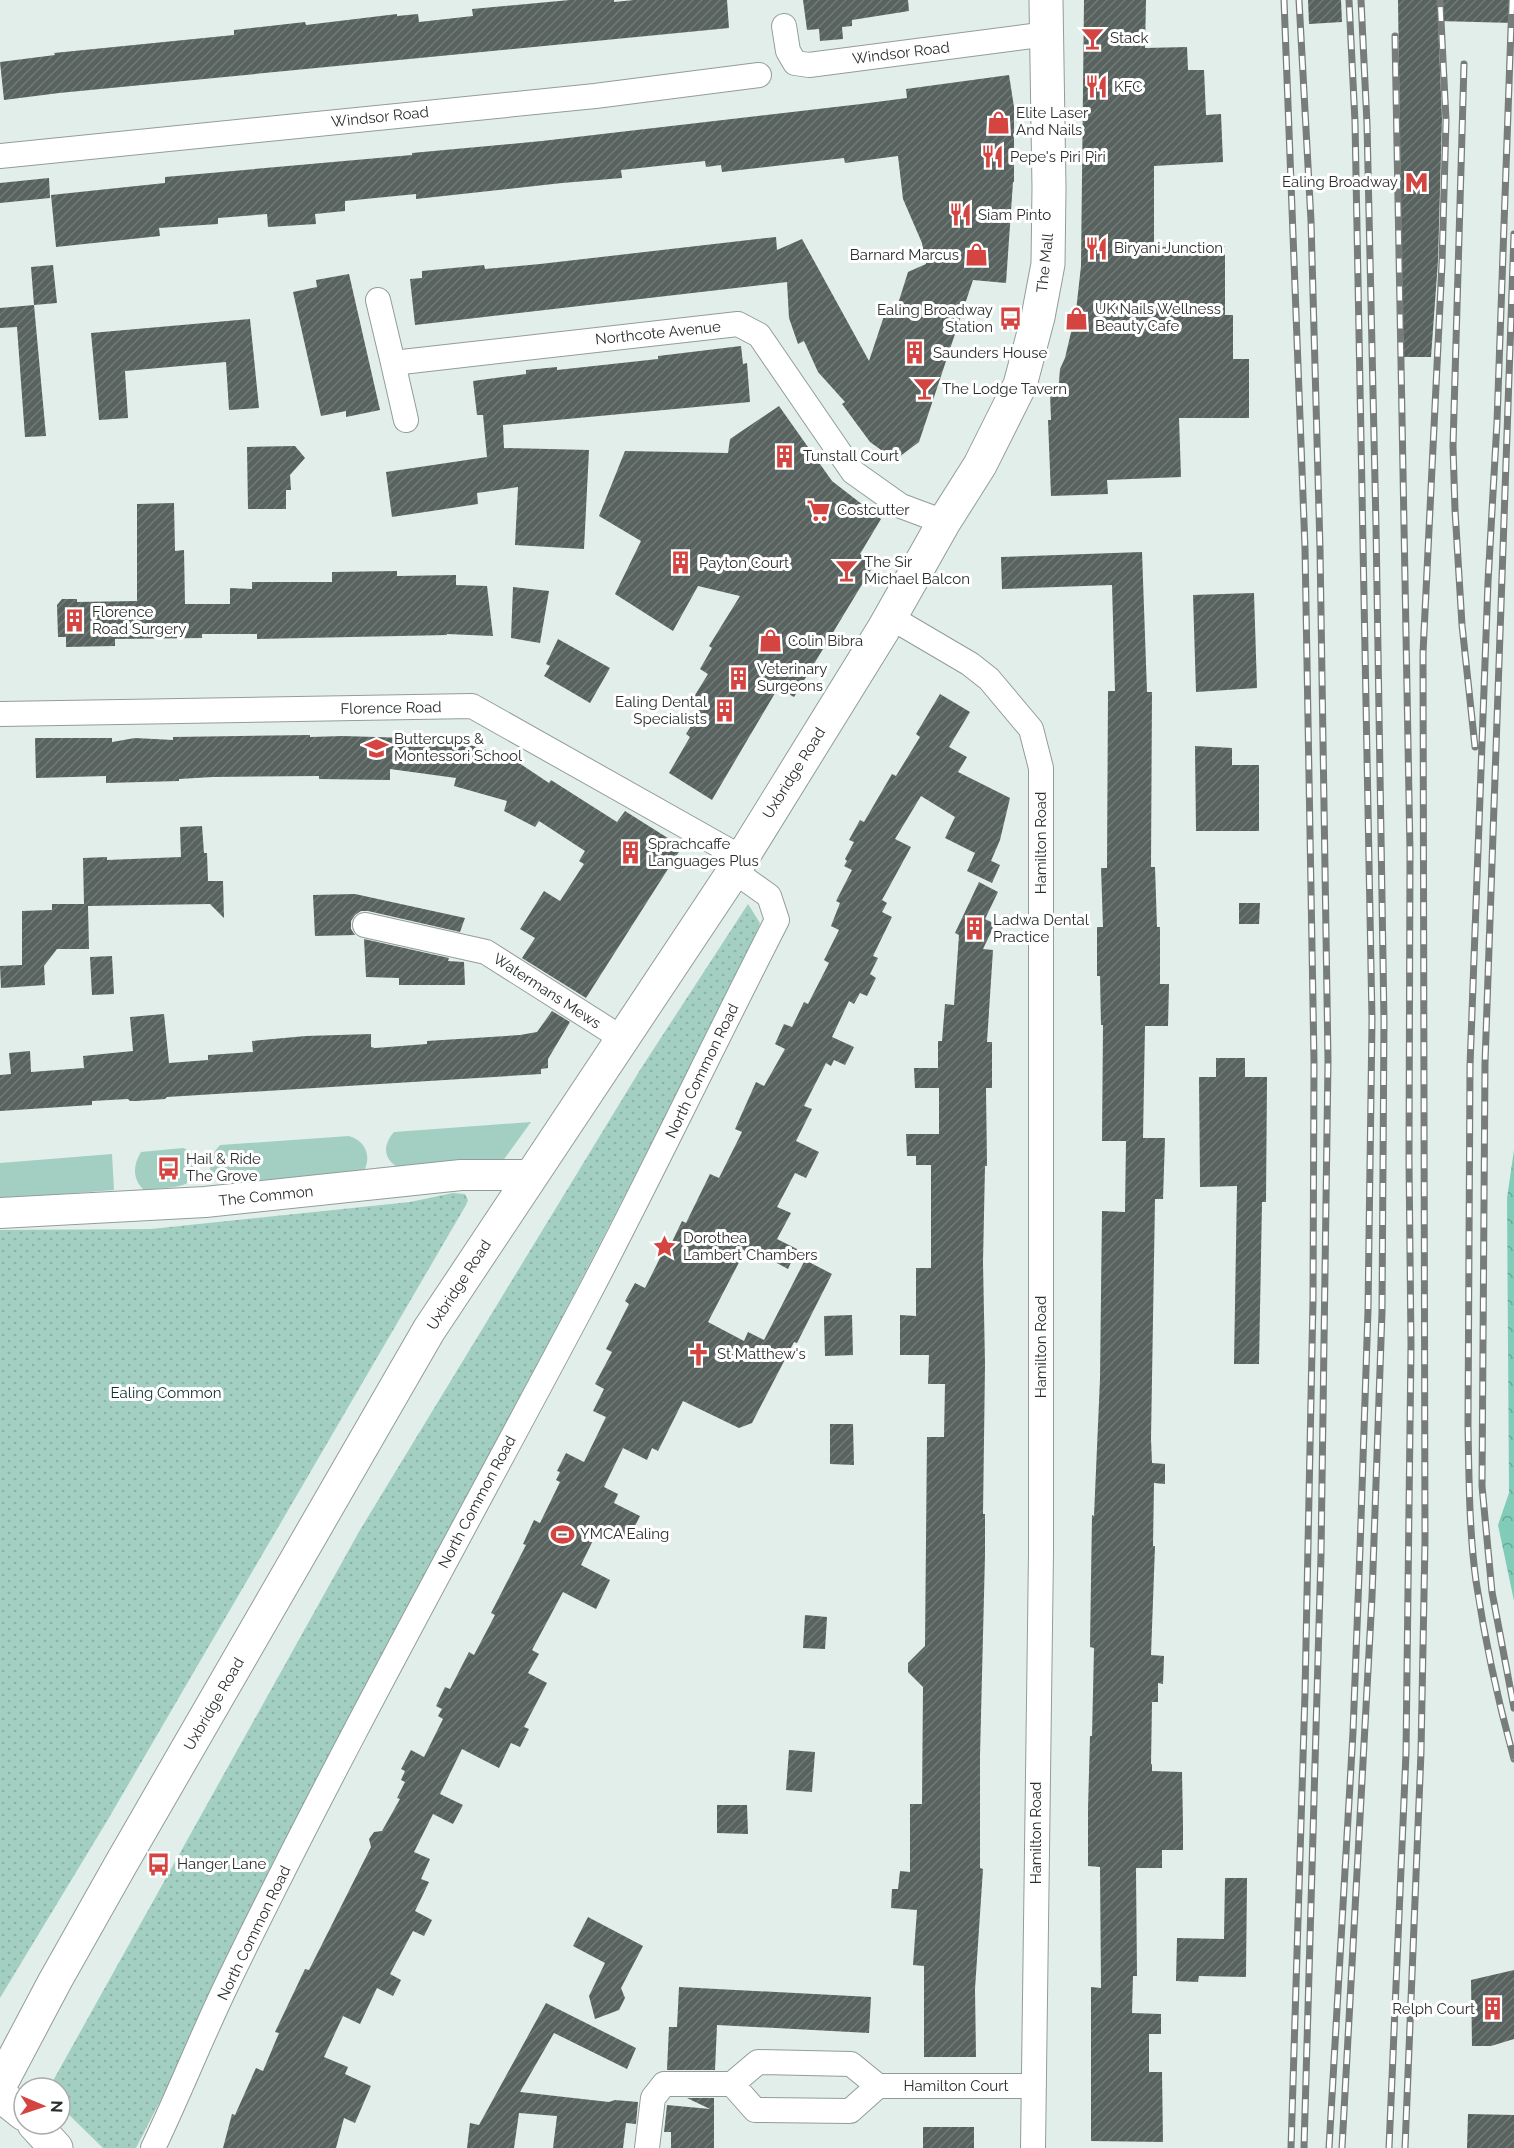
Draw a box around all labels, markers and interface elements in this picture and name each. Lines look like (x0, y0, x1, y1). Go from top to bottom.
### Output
bar icon: Stack (1079, 25, 1105, 51)
place label: Stack (1110, 29, 1148, 47)
street label: Windsor Road (851, 38, 951, 68)
restaurant icon: KFC (1083, 74, 1109, 100)
place label: KFC (1114, 78, 1143, 96)
street label: Windsor Road (330, 103, 430, 131)
place label: Elite Laser And Nails (1016, 104, 1089, 139)
shop icon: Elite Laser And Nails (985, 109, 1011, 135)
restaurant icon: Pepe's Piri Piri (979, 144, 1005, 170)
place label: Pepe's Piri Piri (1010, 148, 1106, 166)
metro station icon: Ealing Broadway (1403, 169, 1429, 195)
place label: Ealing Broadway (1282, 173, 1398, 191)
restaurant icon: Siam Pinto (947, 202, 973, 228)
place label: Siam Pinto (978, 206, 1051, 224)
street label: The Mall (1033, 231, 1057, 294)
restaurant icon: Biryani Junction (1083, 235, 1109, 261)
place label: Biryani Junction (1114, 239, 1223, 257)
shop icon: Barnard Marcus (964, 242, 990, 268)
place label: Barnard Marcus (850, 246, 959, 264)
place label: UK Nails Wellness Beauty Cafe (1095, 300, 1221, 335)
place label: Ealing Broadway Station (877, 301, 993, 336)
shop icon: UK Nails Wellness Beauty Cafe (1064, 305, 1090, 331)
bus stop icon: Ealing Broadway Station (998, 306, 1024, 332)
street label: Northcote Avenue (594, 317, 722, 349)
building icon: Saunders House (902, 340, 928, 366)
place label: Saunders House (933, 344, 1047, 362)
bar icon: The Lodge Tavern (911, 376, 937, 402)
place label: The Lodge Tavern (942, 380, 1067, 398)
building icon: Tunstall Court (772, 443, 798, 469)
place label: Tunstall Court (803, 447, 899, 465)
supermarket icon: Costcutter (806, 497, 832, 523)
place label: Costcutter (837, 501, 910, 519)
building icon: Payton Court (668, 550, 694, 576)
place label: The Sir Michael Balcon (864, 553, 970, 588)
place label: Payton Court (699, 554, 789, 572)
bar icon: The Sir Michael Balcon (833, 558, 859, 584)
place label: Florence Road Surgery (92, 603, 186, 638)
building icon: Florence Road Surgery (61, 608, 87, 634)
shop icon: Colin Bibra (757, 628, 783, 654)
place label: Colin Bibra (788, 632, 863, 650)
place label: Veterinary Surgeons (757, 660, 827, 695)
building icon: Veterinary Surgeons (726, 665, 752, 691)
place label: Ealing Dental Specialists (615, 693, 708, 728)
street label: Florence Road (340, 698, 442, 718)
building icon: Ealing Dental Specialists (712, 698, 738, 724)
street label: Uxbridge Road (759, 724, 829, 822)
place label: Buttercups & Montessori School (394, 730, 523, 765)
school or university icon: Buttercups & Montessori School (363, 735, 389, 761)
street label: Hamilton Road (1032, 792, 1050, 894)
place label: Sprachcaffe Languages Plus (648, 835, 759, 870)
building icon: Sprachcaffe Languages Plus (617, 840, 643, 866)
place label: Ladwa Dental Practice (993, 911, 1090, 946)
building icon: Ladwa Dental Practice (962, 916, 988, 942)
street label: Watermans Mews (490, 950, 604, 1032)
street label: North Common Road (662, 1001, 742, 1141)
place label: Hail & Ride The Grove (186, 1150, 261, 1185)
bus stop icon: Hail & Ride The Grove (155, 1155, 181, 1181)
street label: The Common (218, 1182, 314, 1210)
place label: Dorothea Lambert Chambers (683, 1229, 817, 1264)
place icon: Dorothea Lambert Chambers (652, 1234, 678, 1260)
street label: Uxbridge Road (423, 1237, 495, 1333)
street label: Hamilton Road (1032, 1296, 1050, 1398)
church icon: St Matthew's (686, 1341, 712, 1367)
place label: St Matthew's (717, 1345, 806, 1363)
park label: Ealing Common (111, 1384, 221, 1402)
street label: North Common Road (434, 1433, 520, 1571)
sports icon: YMCA Ealing (549, 1521, 575, 1547)
place label: YMCA Ealing (580, 1525, 669, 1543)
street label: Uxbridge Road (180, 1655, 248, 1753)
street label: Hamilton Road (1027, 1782, 1045, 1884)
bus stop icon: Hanger Lane (146, 1851, 172, 1877)
place label: Hanger Lane (177, 1855, 266, 1873)
street label: North Common Road (214, 1863, 294, 2003)
building icon: Relph Court (1480, 1996, 1506, 2022)
place label: Relph Court (1392, 2000, 1475, 2018)
north arrow (12, 2076, 72, 2136)
street label: Hamilton Court (903, 2077, 1009, 2095)
text: N (47, 2100, 66, 2113)

